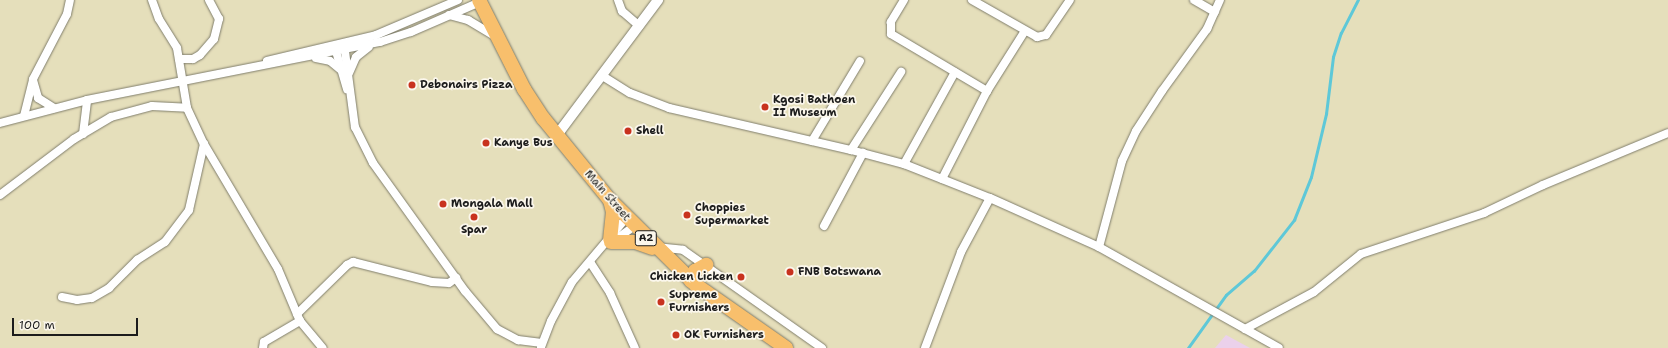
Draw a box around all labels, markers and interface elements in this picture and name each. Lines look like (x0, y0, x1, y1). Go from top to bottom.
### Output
place label: Debonairs Pizza (420, 78, 513, 92)
marker: Debonairs Pizza (407, 80, 417, 90)
place label: Kgosi Bathoen II Museum (773, 94, 855, 120)
marker: Kgosi Bathoen II Museum (760, 102, 770, 112)
place label: Shell (636, 124, 664, 138)
marker: Shell (623, 126, 633, 136)
place label: Kanye Bus (494, 136, 553, 150)
marker: Kanye Bus (481, 138, 491, 148)
street label: Main Street (581, 168, 633, 224)
place label: Mongala Mall (451, 197, 533, 211)
marker: Mongala Mall (438, 199, 448, 209)
place label: Choppies Supermarket (695, 202, 769, 228)
marker: Choppies Supermarket (682, 210, 692, 220)
marker: Spar (469, 212, 479, 222)
place label: Spar (461, 223, 487, 237)
road number: A2 (634, 230, 658, 246)
place label: FNB Botswana (798, 265, 881, 279)
marker: FNB Botswana (785, 267, 795, 277)
place label: Chicken Licken (650, 270, 733, 284)
marker: Chicken Licken (736, 272, 746, 282)
place label: Supreme Furnishers (669, 289, 729, 315)
marker: Supreme Furnishers (656, 297, 666, 307)
scale bar (14, 310, 140, 336)
text: 100 m (19, 317, 55, 333)
place label: OK Furnishers (684, 328, 764, 342)
marker: OK Furnishers (671, 330, 681, 340)

